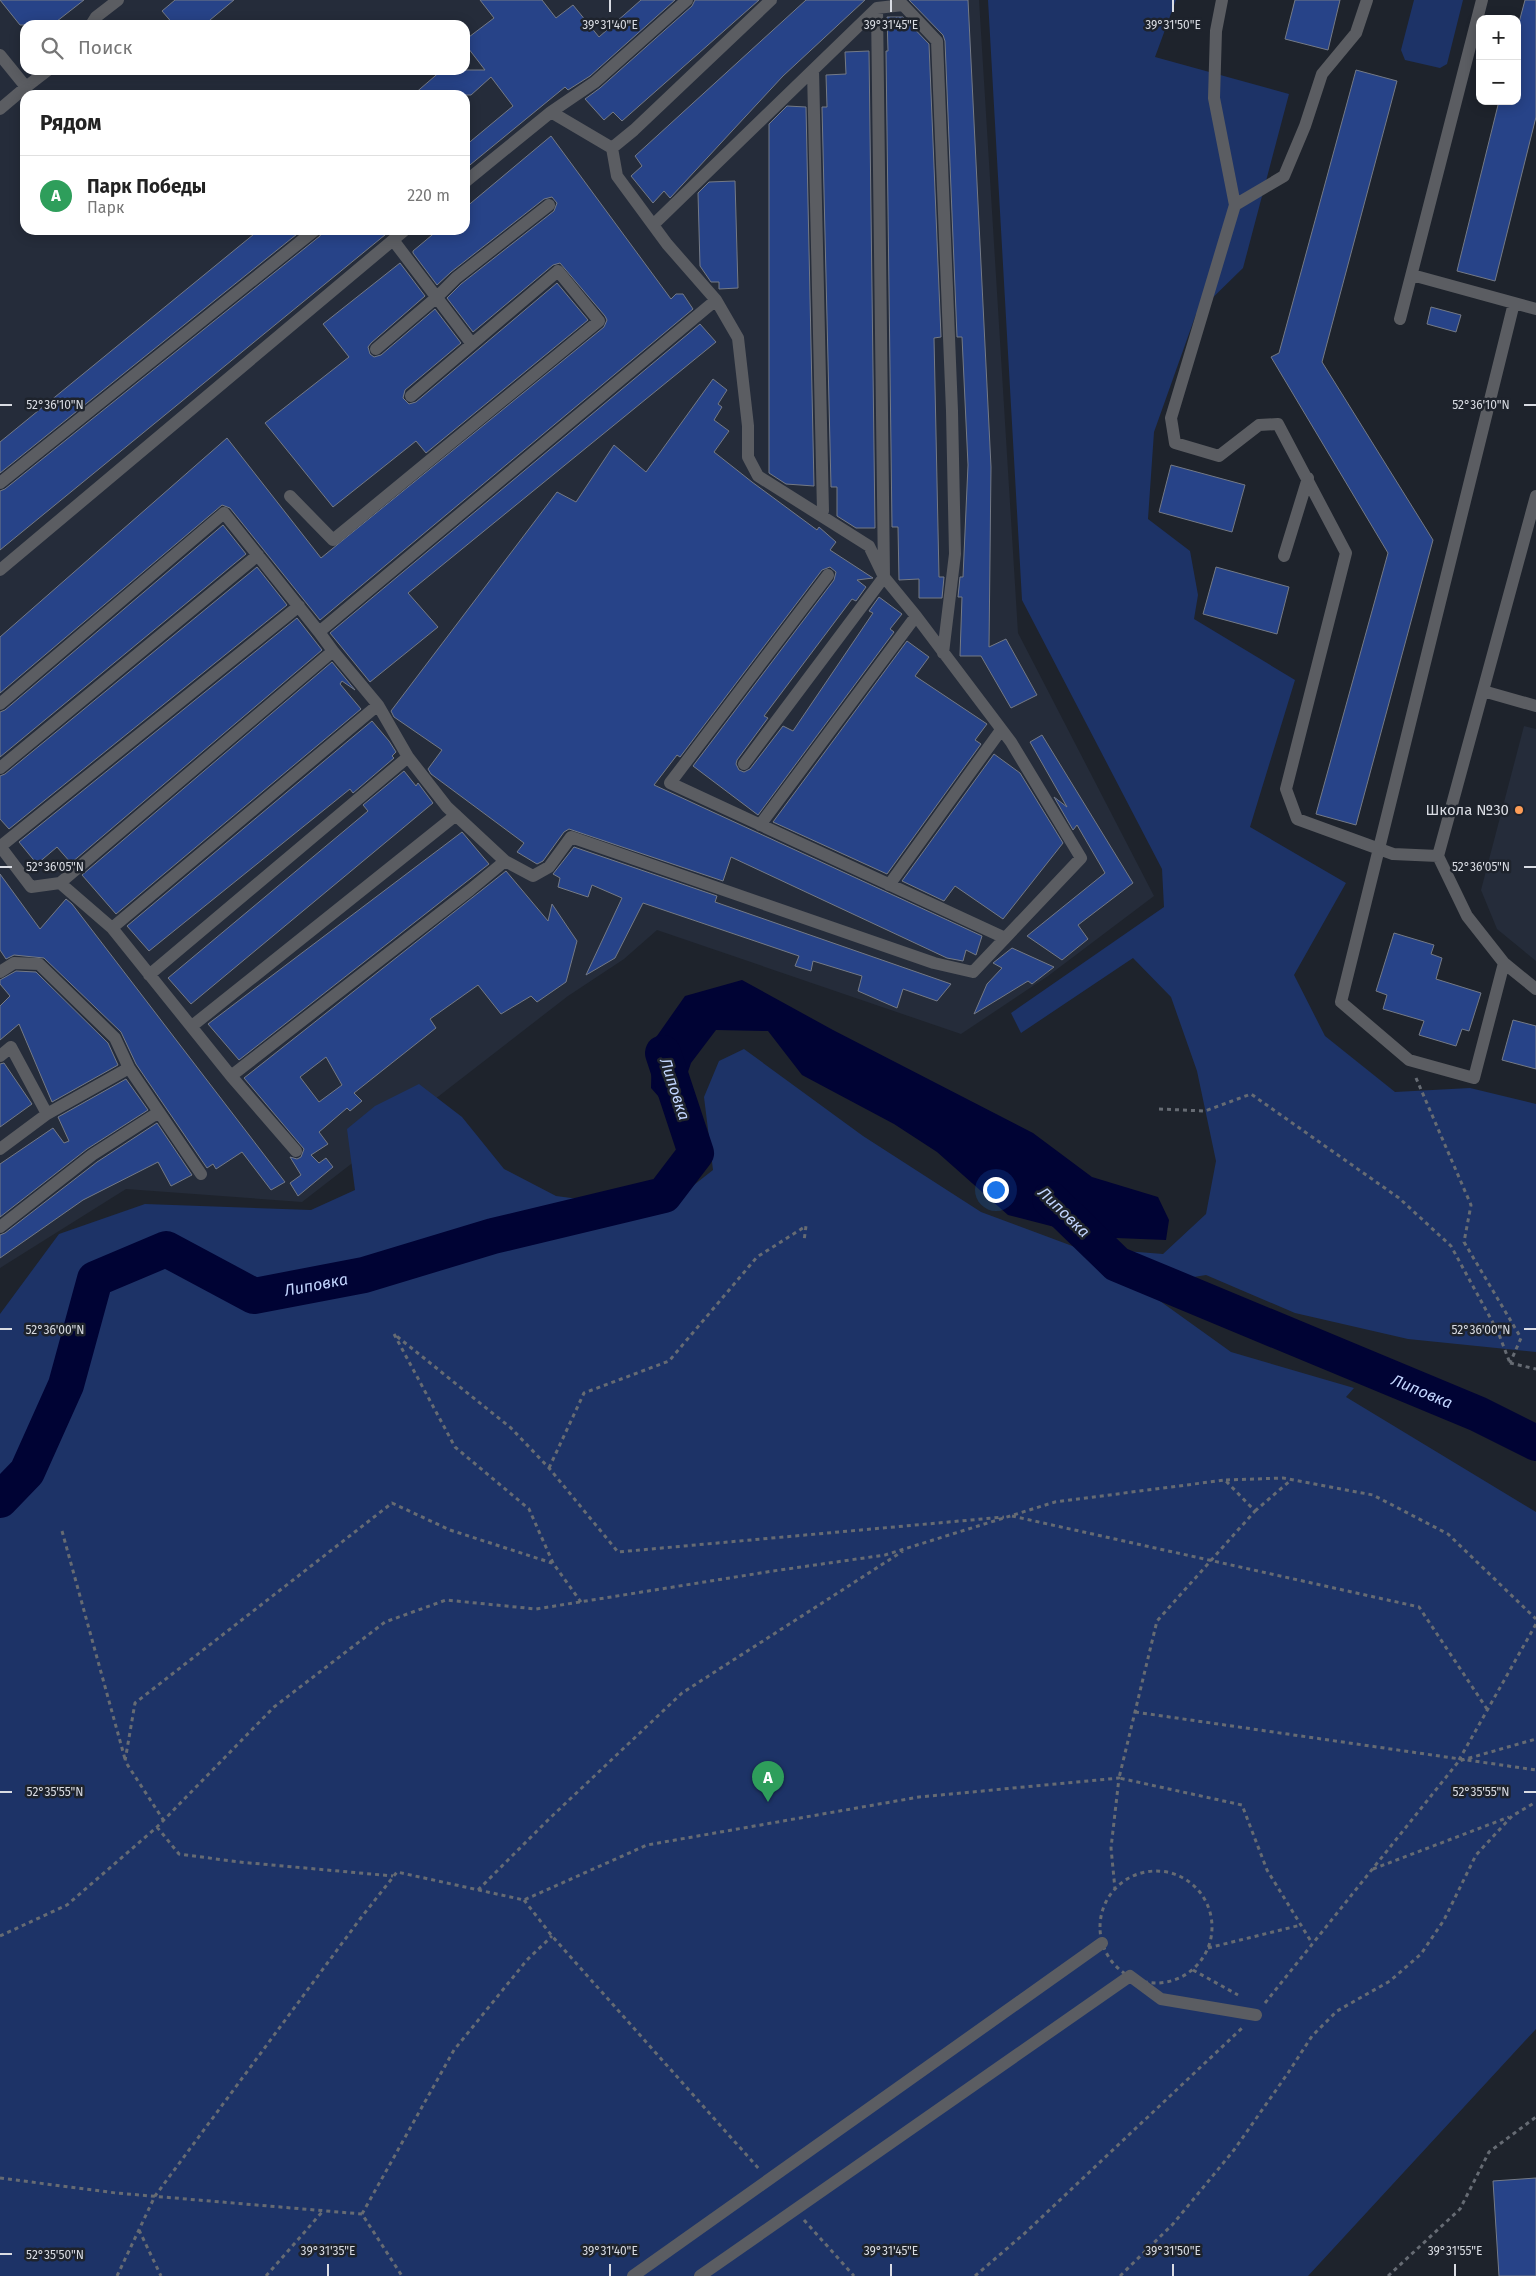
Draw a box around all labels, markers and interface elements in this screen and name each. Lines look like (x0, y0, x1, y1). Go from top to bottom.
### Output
map controls (1476, 15, 1521, 105)
button: + (1476, 15, 1521, 60)
text: 39°31'40"E (582, 18, 638, 32)
text: 39°31'45"E (864, 18, 918, 32)
text: 39°31'50"E (1145, 18, 1201, 32)
search box (20, 20, 470, 75)
icon: search (38, 34, 66, 62)
text: Поиск (78, 36, 132, 59)
button: − (1476, 60, 1521, 105)
text: Рядом (40, 110, 101, 136)
text: Парк Победы (87, 175, 206, 198)
text: A (51, 186, 61, 205)
text: 220 m (407, 186, 450, 205)
text: Парк (87, 198, 124, 217)
text: 52°36'10"N (26, 398, 84, 412)
text: 52°36'10"N (1452, 398, 1510, 412)
place label: Школа №30 (1425, 801, 1509, 819)
marker: Школа №30 (1513, 804, 1525, 816)
text: 52°36'05"N (26, 860, 84, 874)
text: 52°36'05"N (1452, 860, 1510, 874)
water label: Липовка (656, 1055, 694, 1123)
your location (983, 1177, 1009, 1203)
water label: Липовка (1034, 1182, 1094, 1241)
water label: Липовка (282, 1269, 349, 1300)
text: 52°36'00"N (26, 1323, 85, 1337)
text: 52°36'00"N (1452, 1323, 1511, 1337)
water label: Липовка (1388, 1369, 1456, 1412)
pin: A (752, 1761, 784, 1802)
text: 52°35'55"N (27, 1785, 83, 1799)
text: 52°35'55"N (1453, 1785, 1509, 1799)
text: 39°31'35"E (301, 2244, 355, 2258)
text: 39°31'40"E (582, 2244, 638, 2258)
text: 39°31'45"E (864, 2244, 918, 2258)
text: 39°31'50"E (1145, 2244, 1201, 2258)
text: 39°31'55"E (1428, 2244, 1482, 2258)
text: 52°35'50"N (26, 2248, 84, 2262)

